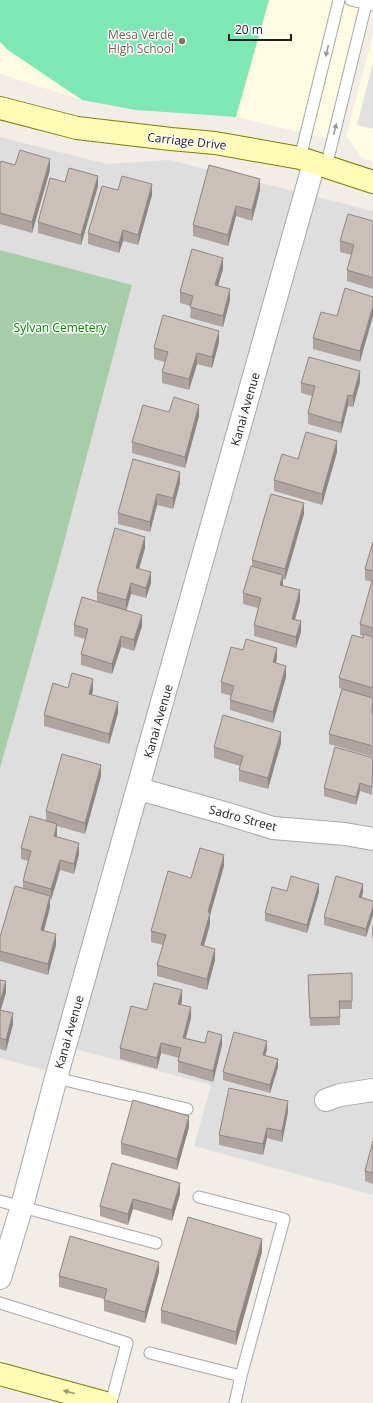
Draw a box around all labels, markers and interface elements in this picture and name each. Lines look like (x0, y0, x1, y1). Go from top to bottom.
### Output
scale bar (229, 16, 291, 42)
text: 20 m (235, 21, 263, 38)
place label: Mesa Verde High School (108, 26, 174, 57)
marker: Mesa Verde High School (177, 36, 187, 46)
one-way arrow (323, 45, 329, 58)
one-way arrow (333, 123, 339, 135)
street label: Carriage Drive (147, 128, 228, 154)
park label: Sylvan Cemetery (14, 319, 107, 336)
street label: Kanai Avenue (226, 370, 264, 448)
street label: Kanai Avenue (139, 682, 177, 760)
street label: Sadro Street (207, 801, 279, 835)
street label: Kanai Avenue (50, 993, 88, 1071)
one-way arrow (62, 1389, 75, 1395)

